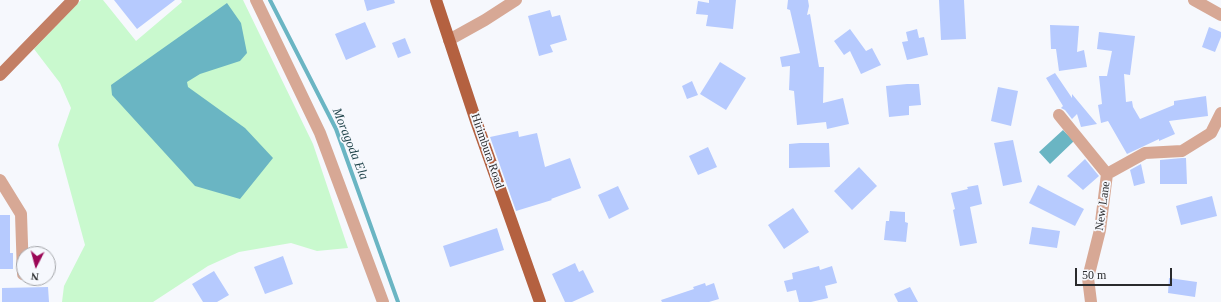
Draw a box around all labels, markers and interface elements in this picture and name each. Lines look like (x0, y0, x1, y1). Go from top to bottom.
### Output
water label: Moragoda Ela (328, 106, 372, 182)
street label: Hirimbura Road (467, 112, 507, 190)
street label: New Lane (1092, 180, 1114, 232)
north arrow (16, 246, 56, 286)
scale bar (1077, 260, 1174, 286)
text: 50 m (1082, 268, 1106, 282)
text: N (30, 271, 39, 283)

